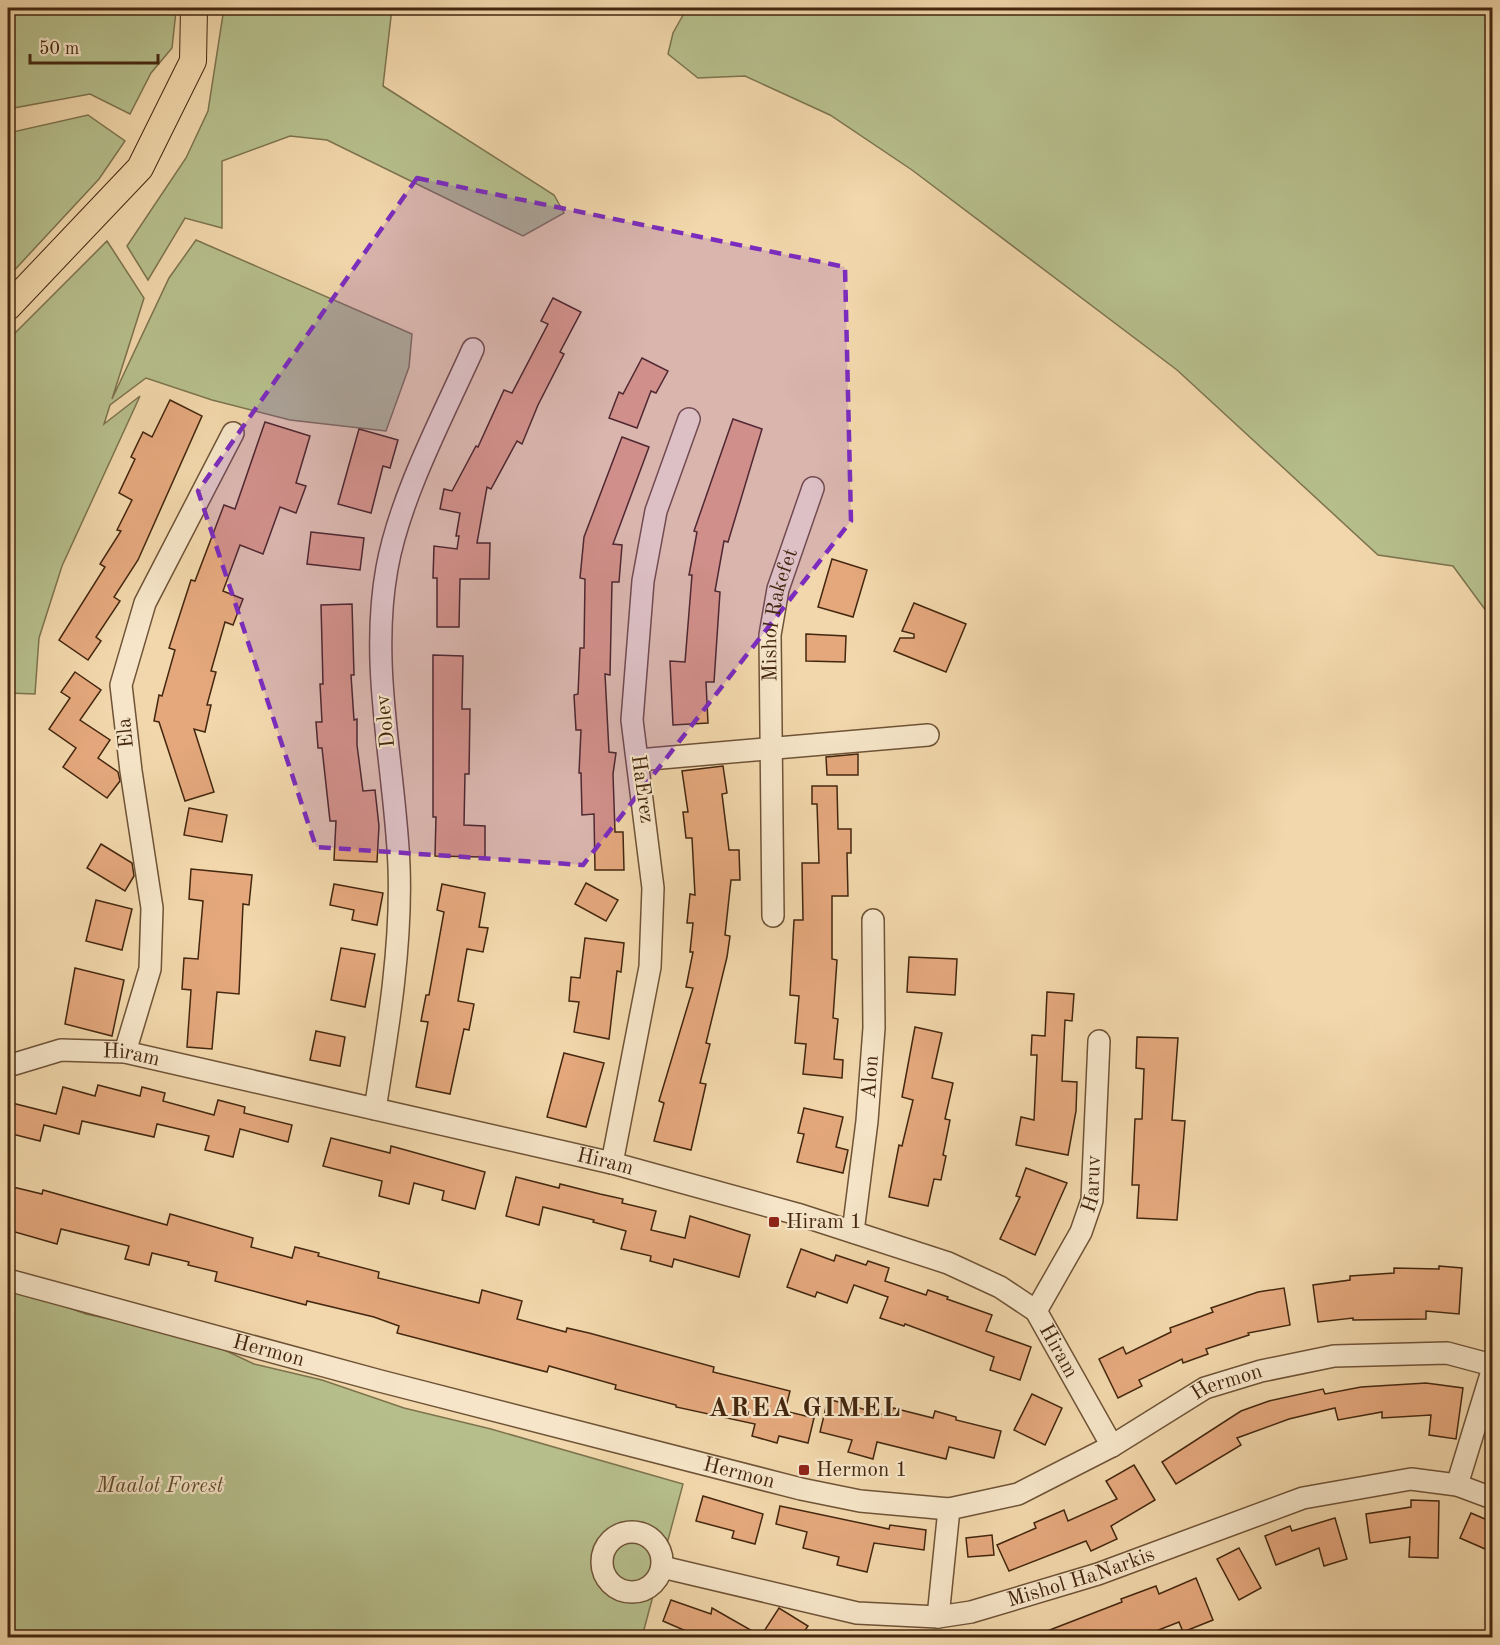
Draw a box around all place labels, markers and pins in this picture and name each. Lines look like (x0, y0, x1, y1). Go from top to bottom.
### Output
place label: Hiram 1 (786, 1212, 862, 1233)
marker: Hiram 1 (767, 1215, 781, 1229)
place label: Hermon 1 (816, 1460, 907, 1481)
marker: Hermon 1 (797, 1463, 811, 1477)

